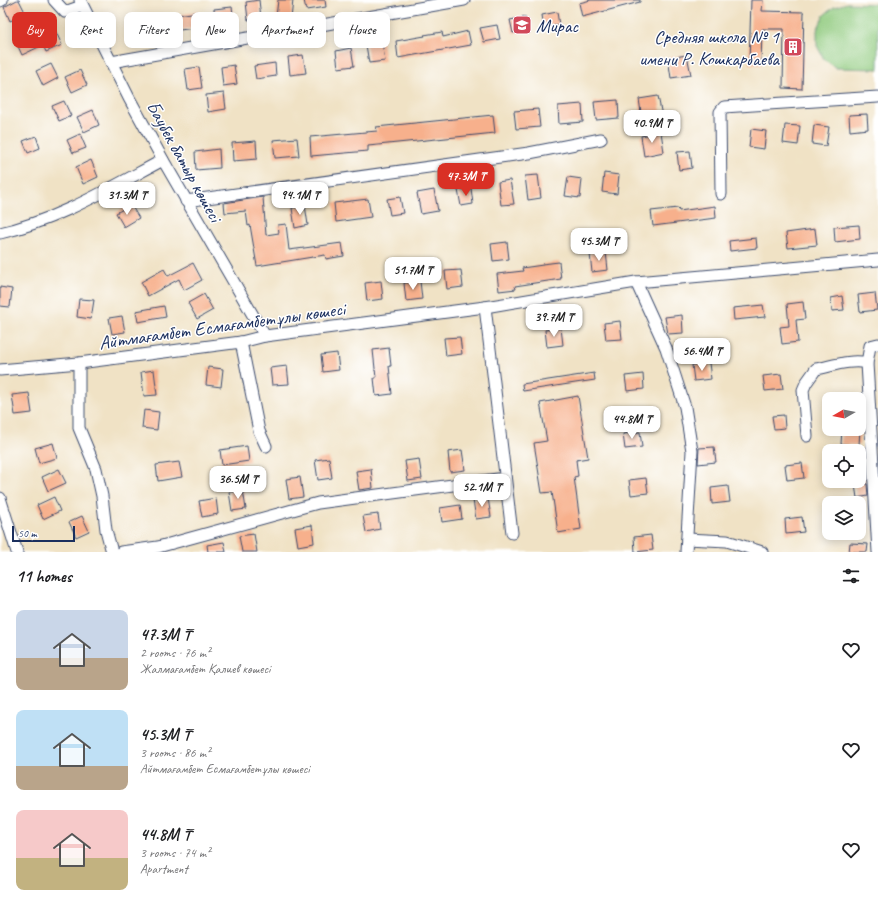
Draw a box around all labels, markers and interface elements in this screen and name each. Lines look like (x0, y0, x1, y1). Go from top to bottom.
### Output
chip: Buy (12, 12, 57, 48)
chip: Rent (65, 12, 116, 48)
chip: Filters (124, 12, 183, 48)
chip: New (191, 12, 239, 48)
chip: Apartment (247, 12, 326, 48)
chip: House (334, 12, 390, 48)
school or university icon: Мирас (511, 14, 533, 36)
place label: Мирас (536, 14, 579, 38)
place label: Средняя школа № 1 имени Р. Кошкарбаева (639, 25, 780, 71)
building icon: Средняя школа № 1 имени Р. Кошкарбаева (782, 36, 804, 58)
street label: Баубек батыр көшесі (141, 97, 228, 228)
pin: 40.9M ₸ (615, 110, 689, 144)
text: 40.9M ₸ (633, 115, 671, 131)
pin: 47.3M ₸ (429, 163, 503, 197)
text: 47.3M ₸ (446, 168, 486, 184)
pin: 31.3M ₸ (90, 182, 164, 216)
pin: 94.1M ₸ (263, 182, 337, 216)
text: 31.3M ₸ (107, 187, 147, 203)
text: 94.1M ₸ (281, 187, 319, 203)
pin: 45.3M ₸ (562, 228, 636, 262)
text: 45.3M ₸ (580, 233, 618, 249)
pin: 51.7M ₸ (376, 257, 450, 291)
text: 51.7M ₸ (394, 262, 432, 278)
street label: Айтмағамбет Есмағамбетұлы көшесі (98, 296, 349, 355)
pin: 39.7M ₸ (517, 304, 591, 338)
text: 39.7M ₸ (535, 309, 573, 325)
pin: 56.4M ₸ (665, 338, 739, 372)
text: 56.4M ₸ (682, 343, 722, 359)
north arrow (822, 392, 866, 436)
map controls (822, 392, 866, 540)
pin: 44.8M ₸ (595, 406, 669, 440)
text: 44.8M ₸ (612, 411, 652, 427)
button: locate (822, 444, 866, 488)
pin: 36.5M ₸ (201, 466, 275, 500)
text: 36.5M ₸ (218, 471, 258, 487)
pin: 52.1M ₸ (445, 474, 519, 508)
text: 52.1M ₸ (463, 479, 501, 495)
button: layers (822, 496, 866, 540)
scale bar (12, 524, 75, 543)
text: 50 m (18, 526, 37, 540)
icon: filters (840, 565, 862, 587)
text: 11 homes (16, 566, 72, 587)
text: 47.3M ₸ (140, 624, 191, 645)
icon: home (48, 626, 96, 674)
icon: heart (840, 639, 862, 661)
text: 2 rooms · 76 m² (140, 645, 210, 661)
text: Жалмағамбет Қалиев көшесі (140, 661, 271, 677)
text: 45.3M ₸ (140, 724, 191, 745)
icon: home (48, 726, 96, 774)
icon: heart (840, 739, 862, 761)
text: 3 rooms · 86 m² (140, 745, 210, 761)
text: Айтмағамбет Есмағамбетұлы көшесі (140, 761, 310, 777)
text: 44.8M ₸ (140, 824, 191, 845)
icon: home (48, 826, 96, 874)
icon: heart (840, 839, 862, 861)
text: 3 rooms · 74 m² (140, 845, 210, 861)
text: Apartment (140, 861, 188, 877)

